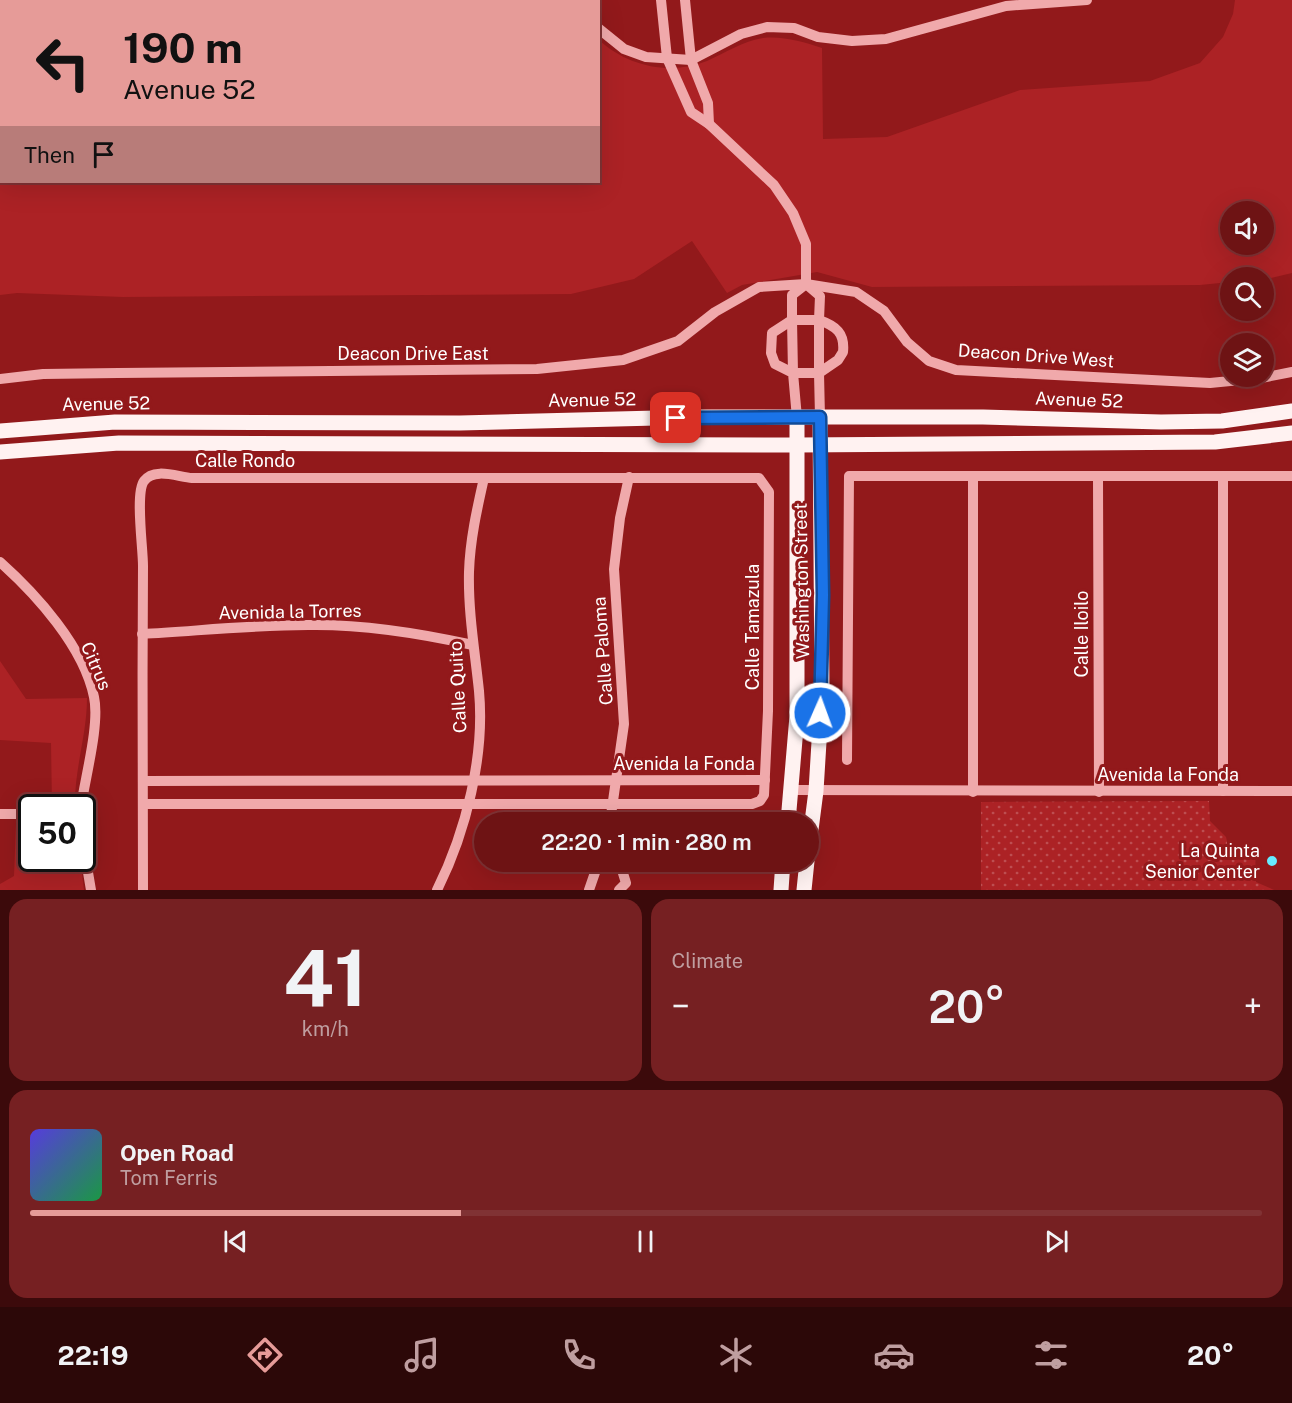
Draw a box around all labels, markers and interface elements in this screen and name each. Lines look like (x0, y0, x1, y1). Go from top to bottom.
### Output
text: 190 m (123, 23, 243, 72)
icon: left (24, 24, 102, 102)
text: Avenue 52 (123, 73, 256, 105)
icon: arrive (87, 138, 120, 171)
text: Then (24, 142, 75, 168)
map controls (1220, 201, 1274, 387)
button: sound (1220, 201, 1274, 255)
button: search (1220, 267, 1274, 321)
button: layers (1220, 333, 1274, 387)
street label: Deacon Drive West (957, 340, 1115, 371)
street label: Deacon Drive East (337, 343, 489, 364)
street label: Avenue 52 (1035, 387, 1124, 412)
street label: Avenue 52 (548, 388, 636, 411)
street label: Avenue 52 (62, 392, 150, 415)
pin (650, 392, 701, 443)
icon: arrive (659, 401, 692, 434)
street label: Calle Rondo (195, 450, 295, 471)
street label: Washington Street (790, 503, 813, 659)
street label: Calle Tamazula (742, 564, 763, 690)
street label: Calle Iloilo (1071, 591, 1092, 677)
street label: Calle Paloma (588, 596, 617, 706)
street label: Avenida la Torres (218, 600, 362, 623)
street label: Citrus (77, 638, 116, 693)
street label: Calle Quito (445, 640, 470, 734)
position arrow (788, 681, 852, 745)
street label: Avenida la Fonda (613, 753, 755, 774)
street label: Avenida la Fonda (1097, 764, 1239, 785)
speed limit sign: 50 (18, 794, 96, 872)
text: 22:20 · 1 min · 280 m (541, 829, 752, 855)
place label: La Quinta Senior Center (1145, 840, 1260, 882)
marker: La Quinta Senior Center (1265, 854, 1279, 868)
text: 41 (283, 932, 368, 1024)
text: Climate (672, 949, 743, 973)
text: 20° (928, 980, 1005, 1033)
text: − (672, 987, 690, 1025)
text: + (1244, 987, 1262, 1025)
text: km/h (302, 1017, 349, 1041)
text: Open Road (120, 1140, 234, 1166)
text: Tom Ferris (120, 1166, 218, 1190)
icon: previous (219, 1225, 252, 1258)
icon: pause (629, 1225, 662, 1258)
icon: next (1040, 1225, 1073, 1258)
icon: directions (244, 1334, 286, 1376)
icon: music (401, 1334, 443, 1376)
icon: phone (558, 1334, 600, 1376)
icon: climate (715, 1334, 757, 1376)
icon: car (873, 1334, 915, 1376)
icon: filters (1030, 1334, 1072, 1376)
text: 22:19 (58, 1339, 129, 1371)
text: 20° (1187, 1339, 1234, 1371)

